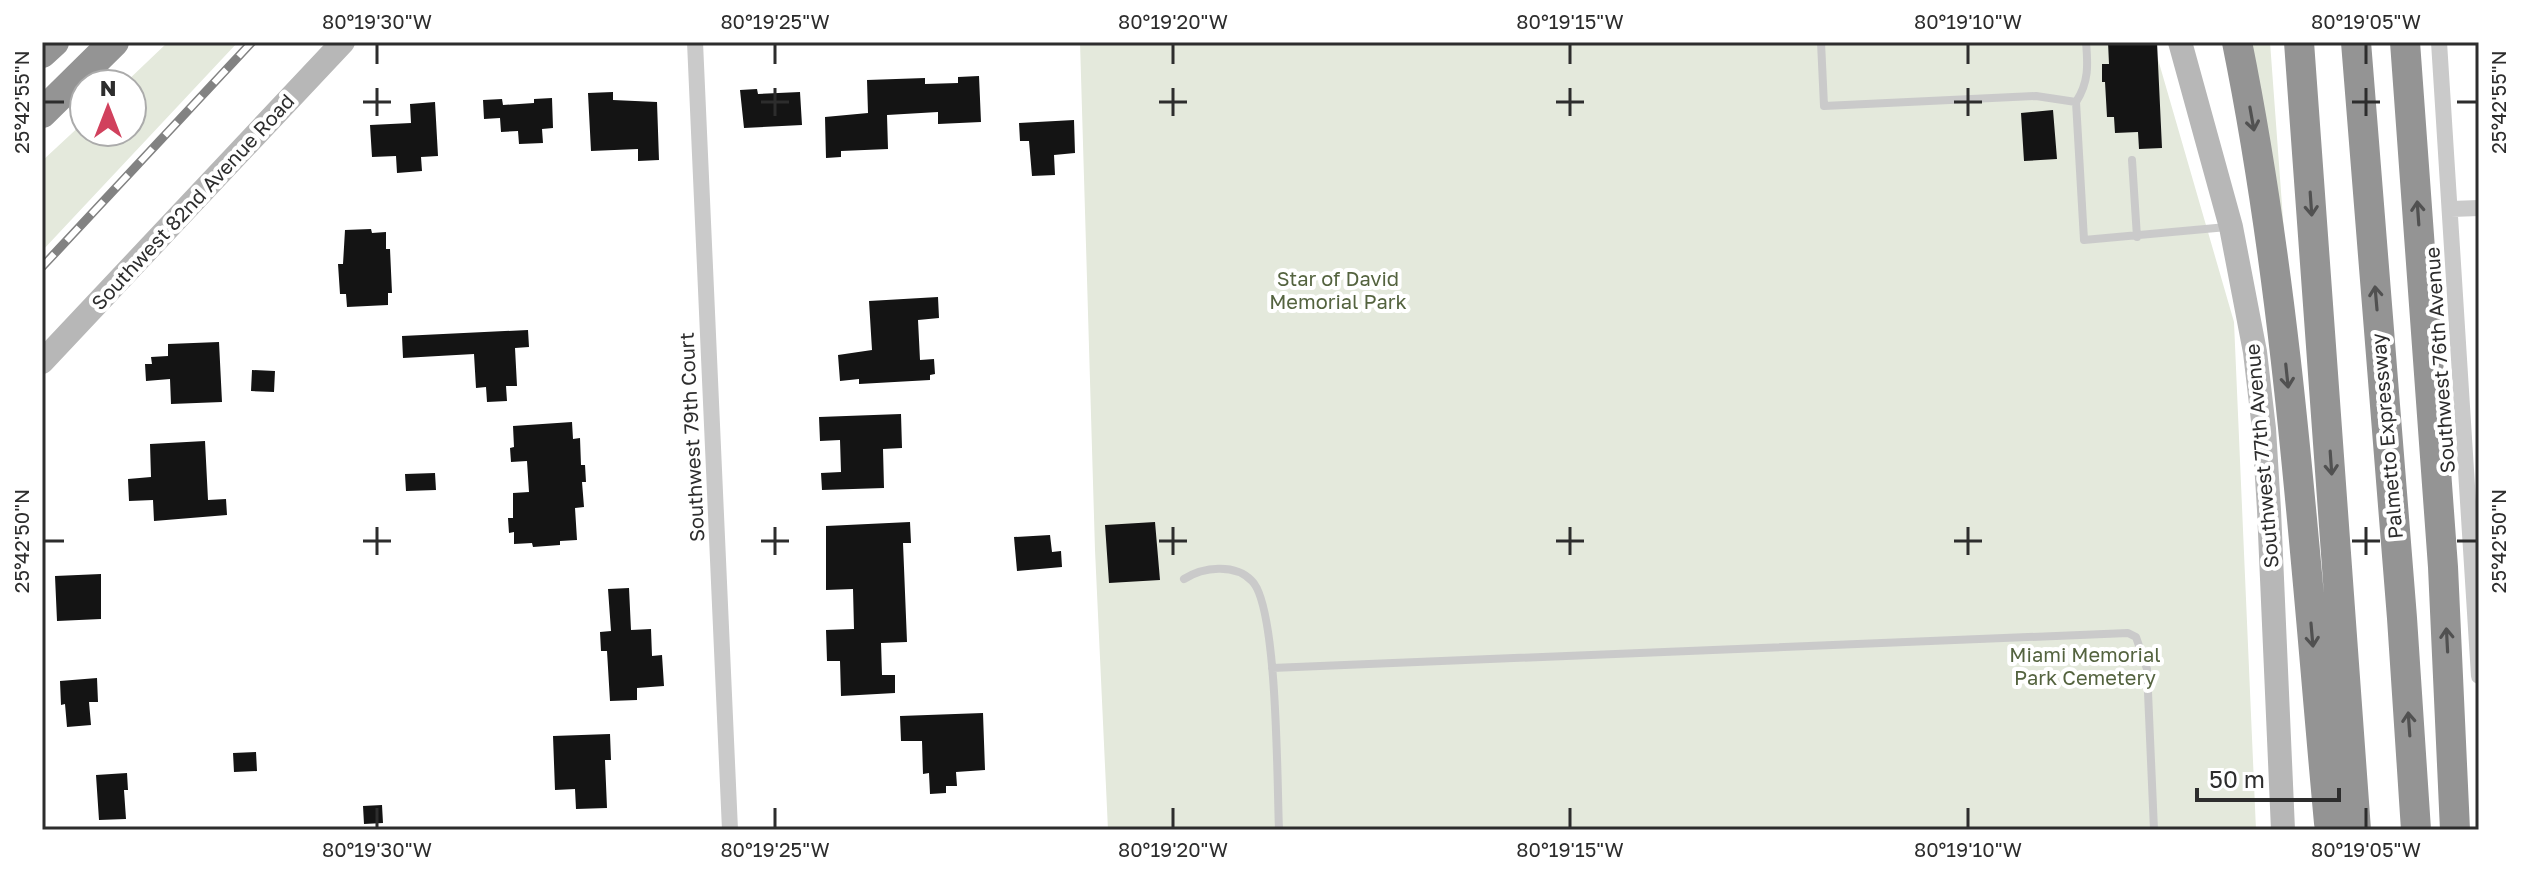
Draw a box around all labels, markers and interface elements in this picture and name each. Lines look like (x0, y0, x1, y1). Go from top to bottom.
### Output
text: 80°19'30"W (322, 9, 432, 33)
text: 80°19'25"W (720, 9, 830, 33)
text: 80°19'20"W (1118, 9, 1228, 33)
text: 80°19'15"W (1516, 9, 1624, 33)
text: 80°19'10"W (1914, 9, 2022, 33)
text: 80°19'05"W (2311, 9, 2421, 33)
text: 25°42'55"N (9, 50, 33, 154)
text: 25°42'55"N (2486, 50, 2510, 154)
north arrow (68, 68, 148, 148)
text: N (100, 74, 116, 101)
street label: Southwest 82nd Avenue Road (86, 88, 299, 314)
one-way arrow (2245, 105, 2260, 131)
one-way arrow (2304, 190, 2319, 217)
one-way arrow (2410, 200, 2425, 227)
street label: Southwest 76th Avenue (2419, 246, 2459, 474)
park label: Star of David Memorial Park (1269, 266, 1407, 313)
one-way arrow (2368, 285, 2383, 311)
street label: Southwest 79th Court (674, 332, 708, 543)
street label: Palmetto Expressway (2365, 332, 2407, 540)
street label: Southwest 77th Avenue (2239, 343, 2283, 569)
one-way arrow (2279, 362, 2294, 389)
one-way arrow (2324, 449, 2339, 476)
text: 25°42'50"N (9, 489, 33, 593)
text: 25°42'50"N (2486, 489, 2510, 593)
one-way arrow (2304, 621, 2319, 648)
one-way arrow (2439, 627, 2454, 654)
park label: Miami Memorial Park Cemetery (2009, 642, 2161, 689)
one-way arrow (2401, 711, 2416, 738)
scale bar (2197, 752, 2339, 802)
text: 50 m (2209, 764, 2265, 793)
text: 80°19'30"W (322, 837, 432, 861)
text: 80°19'25"W (720, 837, 830, 861)
text: 80°19'20"W (1118, 837, 1228, 861)
text: 80°19'15"W (1516, 837, 1624, 861)
text: 80°19'10"W (1914, 837, 2022, 861)
text: 80°19'05"W (2311, 837, 2421, 861)

